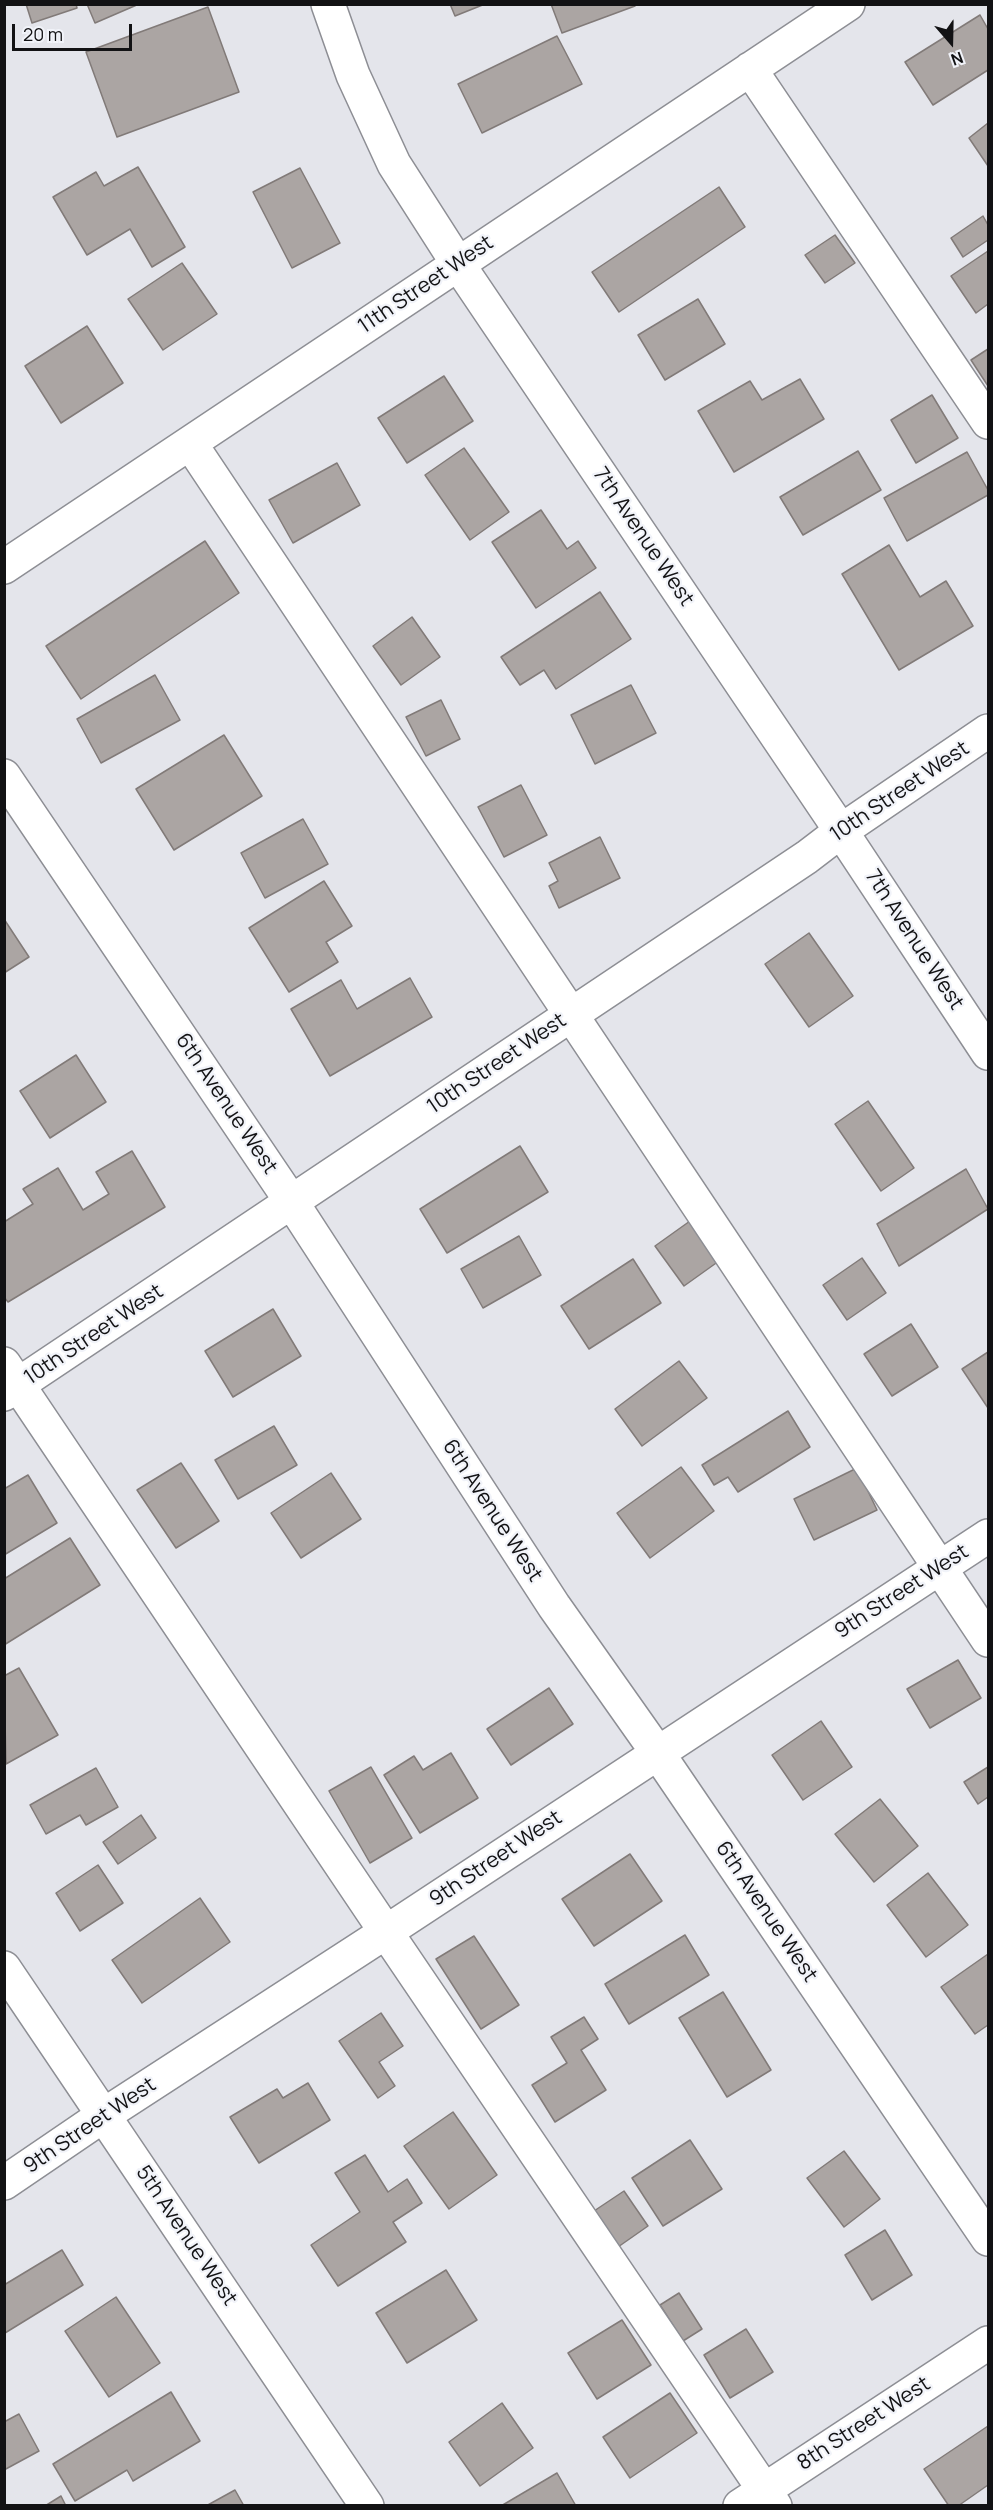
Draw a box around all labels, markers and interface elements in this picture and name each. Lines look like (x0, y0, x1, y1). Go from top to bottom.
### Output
scale bar (15, 12, 135, 50)
north arrow (921, 12, 981, 72)
text: 20 m (23, 22, 63, 46)
text: N (948, 47, 966, 71)
street label: 11th Street West (354, 231, 498, 339)
street label: 7th Avenue West (587, 463, 699, 611)
street label: 10th Street West (826, 736, 974, 848)
street label: 7th Avenue West (859, 865, 969, 1015)
street label: 10th Street West (423, 1008, 571, 1120)
street label: 6th Avenue West (170, 1029, 282, 1179)
street label: 10th Street West (20, 1279, 168, 1391)
street label: 6th Avenue West (437, 1435, 547, 1587)
street label: 9th Street West (831, 1539, 973, 1645)
street label: 9th Street West (425, 1805, 567, 1913)
street label: 6th Avenue West (710, 1837, 822, 1987)
street label: 9th Street West (19, 2072, 161, 2180)
street label: 5th Avenue West (130, 2161, 242, 2311)
street label: 8th Street West (793, 2372, 935, 2476)

